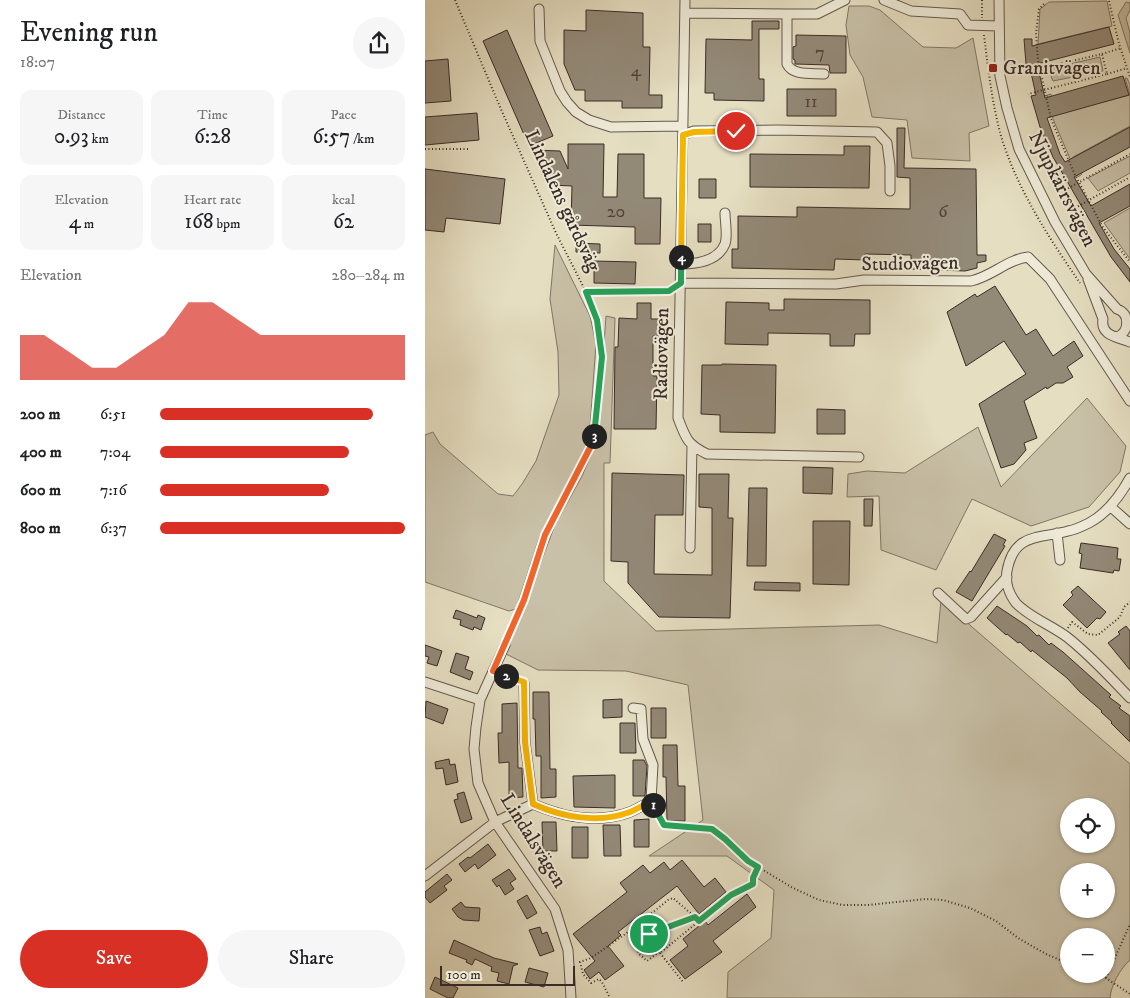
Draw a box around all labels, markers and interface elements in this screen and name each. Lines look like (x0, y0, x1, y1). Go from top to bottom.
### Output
text: Evening run (20, 15, 158, 50)
button: share (353, 17, 405, 69)
house number: 7 (815, 42, 825, 64)
text: 18:07 (20, 52, 55, 72)
place label: Granitvägen (1003, 56, 1101, 81)
house number: 4 (631, 60, 642, 82)
marker: Granitvägen (987, 62, 999, 74)
house number: 11 (804, 91, 818, 113)
text: Distance (57, 106, 106, 124)
text: Time (197, 106, 228, 124)
text: Pace (331, 106, 356, 124)
pin (715, 110, 757, 152)
icon: check (722, 117, 750, 145)
text: 0.93 (54, 124, 89, 150)
text: 6:28 (194, 124, 231, 150)
text: 6:57 (312, 124, 350, 150)
street label: Lindalens gårdsväg (518, 126, 606, 276)
street label: Njupkärrsvägen (1022, 127, 1102, 251)
text: km (89, 130, 109, 148)
text: /km (350, 130, 375, 148)
text: Elevation (54, 191, 109, 209)
text: Heart rate (184, 191, 241, 209)
text: kcal (332, 191, 355, 209)
house number: 20 (607, 201, 625, 223)
house number: 6 (938, 201, 948, 223)
text: 4 (69, 209, 81, 235)
text: 168 (184, 209, 213, 235)
text: 62 (333, 209, 354, 235)
text: m (81, 215, 94, 233)
text: bpm (213, 215, 241, 233)
pin: 4 (669, 244, 693, 270)
text: 4 (677, 248, 686, 266)
street label: Studiovägen (861, 251, 959, 277)
text: Elevation (20, 265, 82, 285)
text: 280–284 m (332, 265, 405, 285)
street label: Radiovägen (649, 307, 675, 400)
text: 200 m (20, 404, 61, 424)
text: 6:51 (100, 404, 126, 424)
pin: 3 (581, 424, 607, 448)
text: 3 (592, 427, 597, 445)
text: 400 m (20, 442, 62, 462)
text: 7:04 (100, 442, 130, 462)
text: 600 m (20, 480, 61, 500)
text: 7:16 (100, 480, 127, 500)
text: 800 m (20, 518, 61, 538)
text: 6:37 (100, 518, 127, 538)
pin: 2 (493, 664, 519, 688)
text: 2 (503, 667, 510, 685)
street label: Lindalsvägen (494, 789, 572, 893)
pin: 1 (641, 792, 665, 818)
text: 1 (651, 796, 656, 814)
map controls (1060, 798, 1115, 983)
button: locate (1060, 798, 1115, 853)
button: + (1060, 863, 1115, 918)
pin (628, 913, 670, 955)
icon: arrive (635, 920, 663, 948)
button: − (1060, 928, 1115, 983)
button: Save (20, 930, 208, 988)
button: Share (218, 930, 405, 988)
scale bar (440, 963, 575, 986)
text: 100 m (447, 966, 481, 984)

